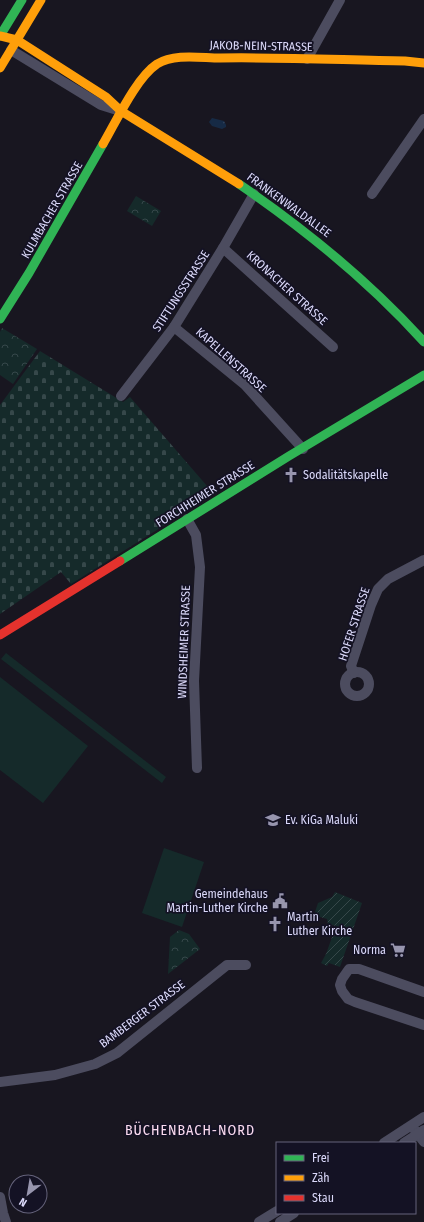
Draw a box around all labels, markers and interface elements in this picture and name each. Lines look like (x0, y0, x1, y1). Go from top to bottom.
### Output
street label: JAKOB-NEIN-STRASSE (209, 38, 313, 54)
street label: KULMBACHER STRASSE (19, 159, 86, 261)
street label: FRANKENWALDALLEE (244, 170, 334, 240)
street label: STIFTUNGSSTRASSE (150, 248, 213, 334)
street label: KRONACHER STRASSE (244, 248, 330, 328)
street label: KAPELLENSTRASSE (193, 325, 269, 395)
street label: FORCHHEIMER STRASSE (153, 458, 257, 530)
church icon: Sodalitätskapelle (282, 466, 300, 484)
place label: Sodalitätskapelle (303, 468, 388, 482)
street label: WINDSHEIMER STRASSE (175, 585, 193, 699)
street label: HOFER STRASSE (336, 585, 373, 663)
school or university icon: Ev. KiGa Maluki (264, 811, 282, 829)
place label: Ev. KiGa Maluki (285, 813, 358, 827)
place label: Gemeindehaus Martin-Luther Kirche (166, 887, 268, 915)
public building icon: Gemeindehaus Martin-Luther Kirche (271, 892, 289, 910)
place label: Martin Luther Kirche (287, 910, 352, 938)
church icon: Martin Luther Kirche (266, 915, 284, 933)
supermarket icon: Norma (389, 941, 407, 959)
place label: Norma (353, 943, 386, 957)
street label: BAMBERGER STRASSE (97, 977, 188, 1051)
district label: BÜCHENBACH-NORD (125, 1121, 255, 1139)
legend (276, 1142, 416, 1214)
text: Frei (312, 1151, 330, 1165)
text: Zäh (312, 1171, 330, 1185)
north arrow (8, 1174, 48, 1214)
text: Stau (312, 1191, 334, 1205)
text: N (17, 1195, 29, 1209)

